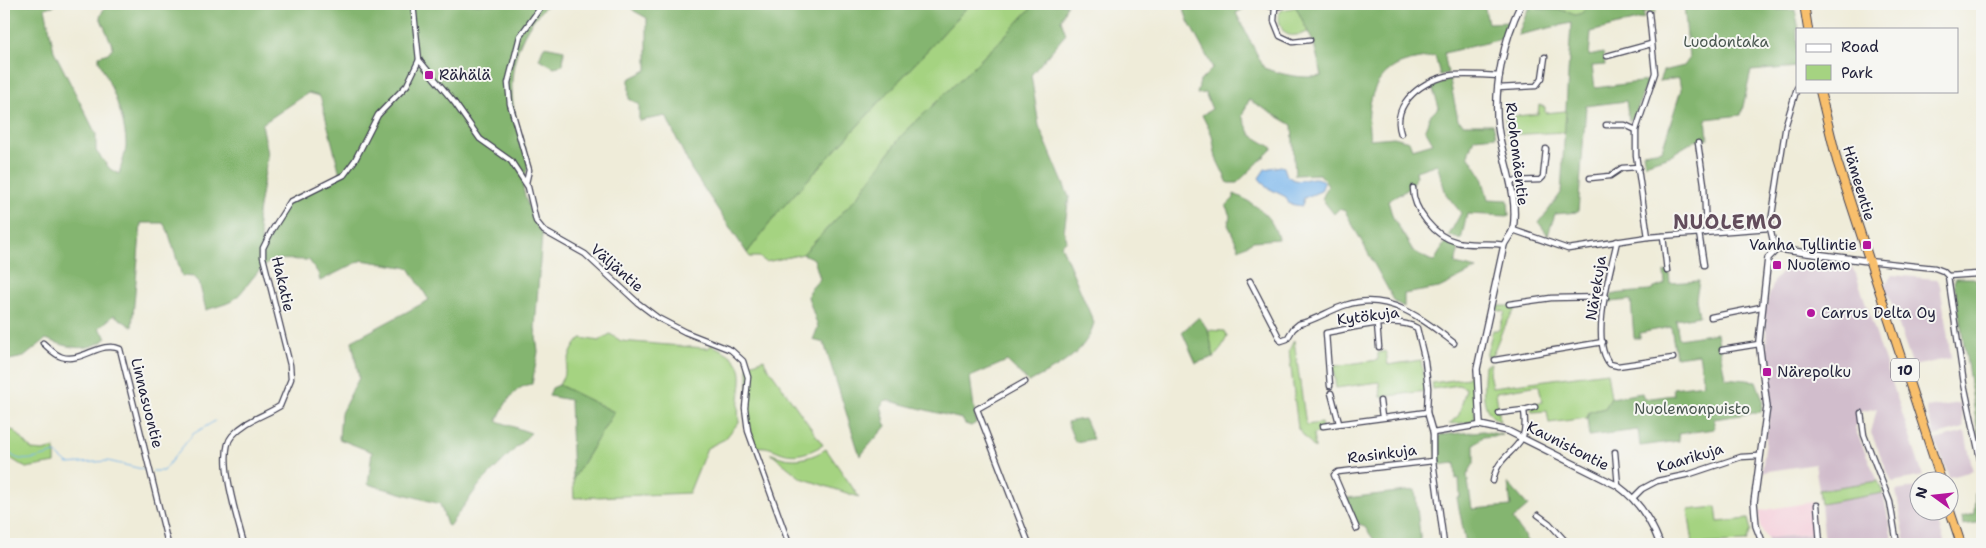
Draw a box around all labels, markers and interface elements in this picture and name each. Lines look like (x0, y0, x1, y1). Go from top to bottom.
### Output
legend (1796, 28, 1958, 92)
park label: Luodontaka (1683, 32, 1770, 52)
text: Road (1841, 37, 1879, 57)
text: Park (1841, 63, 1873, 83)
place label: Rähälä (439, 65, 491, 85)
marker: Rähälä (423, 69, 435, 81)
street label: Ruohomäentie (1501, 101, 1533, 207)
street label: Hämeentie (1838, 143, 1880, 223)
district label: NUOLEMO (1673, 209, 1783, 235)
place label: Vanha Tyllintie (1749, 235, 1857, 255)
street label: Väljäntie (586, 239, 648, 297)
marker: Vanha Tyllintie (1861, 239, 1873, 251)
street label: Hakatie (267, 254, 299, 314)
street label: Närekuja (1581, 254, 1611, 322)
place label: Nuolemo (1787, 255, 1851, 275)
marker: Nuolemo (1771, 259, 1783, 271)
street label: Kytökuja (1336, 302, 1401, 330)
place label: Carrus Delta Oy (1821, 303, 1936, 323)
marker: Carrus Delta Oy (1805, 307, 1817, 319)
street label: Linnasuontie (126, 356, 168, 450)
road number: 10 (1891, 358, 1919, 382)
place label: Närepolku (1777, 362, 1851, 382)
marker: Närepolku (1761, 366, 1773, 378)
park label: Nuolemonpuisto (1634, 399, 1750, 419)
street label: Kaunistontie (1523, 417, 1613, 475)
street label: Kaarikuja (1654, 438, 1726, 478)
street label: Rasinkuja (1346, 440, 1418, 468)
north arrow (1908, 470, 1958, 520)
text: N (1911, 485, 1932, 500)

